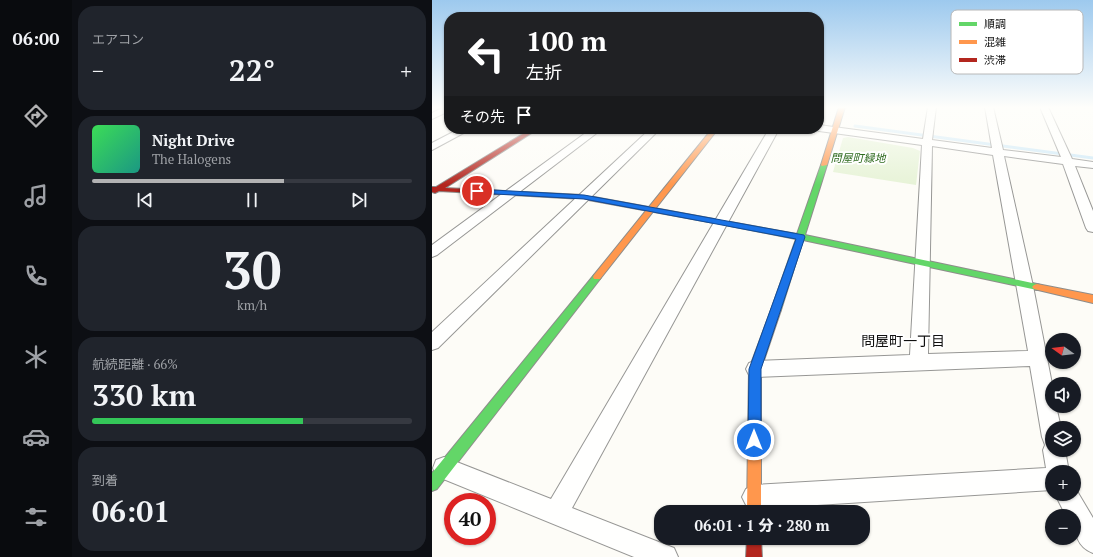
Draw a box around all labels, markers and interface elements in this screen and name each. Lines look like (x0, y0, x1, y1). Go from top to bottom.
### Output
legend (951, 10, 1083, 74)
text: 順調 (984, 17, 1006, 31)
text: 100 m (526, 22, 607, 59)
text: 06:00 (13, 26, 59, 50)
icon: left (460, 28, 512, 80)
text: エアコン (92, 30, 144, 48)
text: 混雑 (984, 35, 1006, 49)
text: 22° (229, 50, 275, 90)
text: 渋滞 (984, 53, 1006, 67)
text: − (92, 56, 104, 85)
text: + (400, 56, 412, 85)
text: 左折 (526, 60, 562, 84)
icon: directions (22, 102, 50, 130)
icon: arrive (513, 104, 535, 126)
text: その先 (460, 106, 505, 126)
text: Night Drive (152, 130, 235, 150)
text: The Halogens (152, 150, 231, 168)
park label: 問屋町緑地 (831, 151, 886, 165)
pin (460, 174, 494, 208)
icon: arrive (466, 180, 488, 202)
icon: music (22, 182, 50, 210)
icon: previous (134, 189, 156, 211)
icon: pause (241, 189, 263, 211)
icon: next (348, 189, 370, 211)
text: 30 (223, 235, 281, 304)
icon: phone (22, 262, 50, 290)
text: km/h (237, 296, 267, 314)
district label: 問屋町一丁目 (861, 331, 945, 350)
north arrow (1045, 333, 1081, 369)
map controls (1045, 333, 1081, 545)
icon: climate (22, 343, 50, 371)
text: 航続距離 · 66% (92, 355, 178, 373)
text: 330 km (92, 375, 196, 415)
button: sound (1045, 377, 1081, 413)
position arrow (733, 419, 775, 461)
button: layers (1045, 421, 1081, 457)
icon: car (22, 423, 50, 451)
button: + (1045, 465, 1081, 501)
text: 到着 (92, 471, 118, 489)
text: 06:01 (92, 491, 170, 531)
speed limit sign: 40 (444, 493, 496, 545)
icon: filters (22, 503, 50, 531)
button: − (1045, 509, 1081, 545)
text: 06:01 · 1 分 · 280 m (695, 515, 830, 535)

